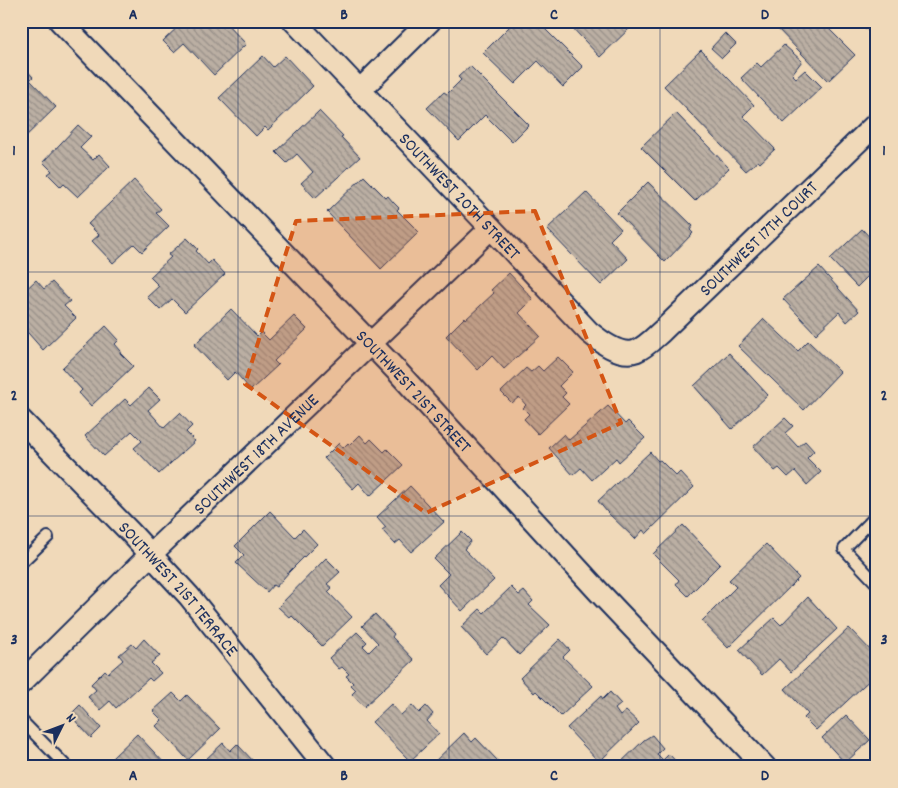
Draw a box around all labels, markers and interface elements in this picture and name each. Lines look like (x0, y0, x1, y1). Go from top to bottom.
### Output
text: A (129, 4, 138, 27)
text: B (340, 4, 348, 27)
text: C (550, 4, 558, 27)
text: D (761, 4, 770, 27)
street label: SOUTHWEST 20TH STREET (392, 128, 525, 266)
text: 1 (12, 140, 16, 163)
text: 1 (882, 140, 886, 163)
street label: SOUTHWEST 17TH COURT (695, 177, 825, 303)
street label: SOUTHWEST 21ST STREET (349, 325, 476, 459)
text: 2 (11, 385, 18, 408)
text: 2 (881, 385, 888, 408)
street label: SOUTHWEST 18TH AVENUE (189, 389, 326, 522)
street label: SOUTHWEST 21ST TERRACE (111, 517, 243, 663)
text: 3 (10, 629, 18, 652)
text: 3 (880, 629, 888, 652)
north arrow (38, 700, 88, 750)
text: N (60, 709, 80, 728)
text: A (129, 765, 138, 788)
text: B (340, 765, 348, 788)
text: C (550, 765, 558, 788)
text: D (761, 765, 770, 788)

